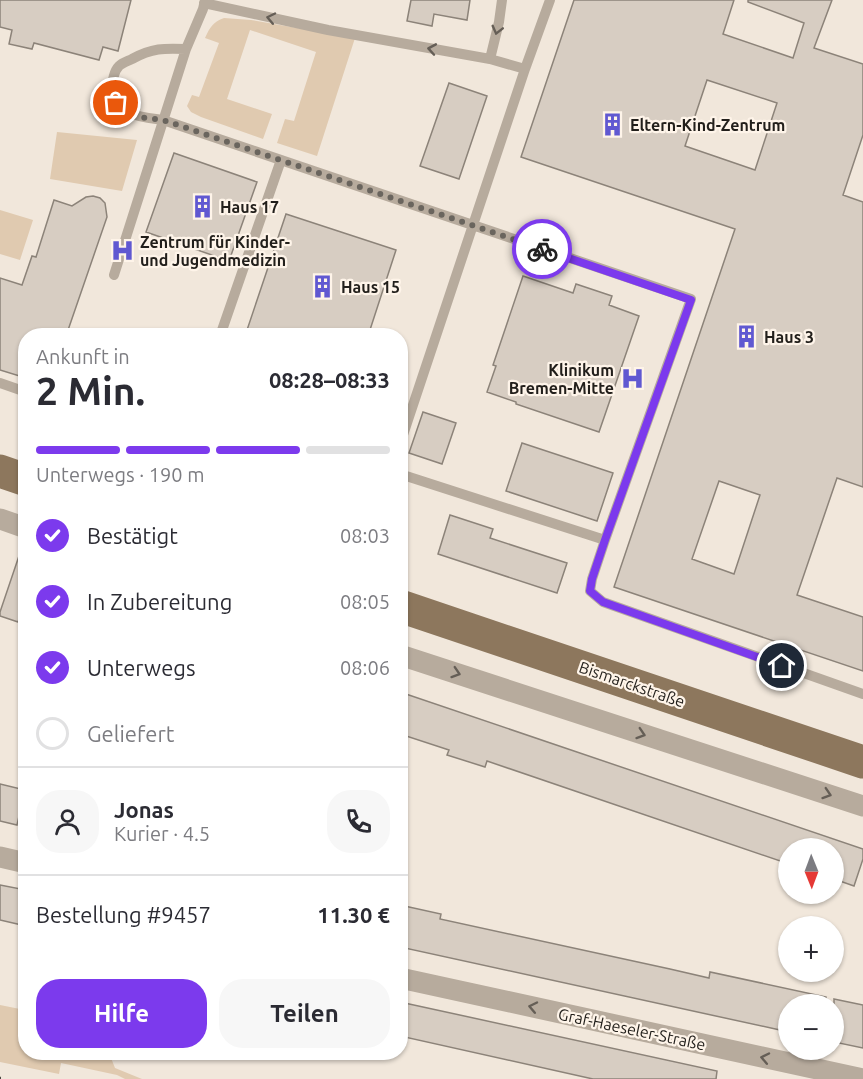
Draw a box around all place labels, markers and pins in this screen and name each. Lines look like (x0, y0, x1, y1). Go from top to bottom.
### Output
pin (90, 77, 141, 128)
building icon: Eltern-Kind-Zentrum (599, 112, 625, 138)
place label: Eltern-Kind-Zentrum (630, 116, 785, 134)
building icon: Haus 17 (189, 194, 215, 220)
place label: Haus 17 (220, 198, 279, 216)
place label: Zentrum für Kinder- und Jugendmedizin (140, 233, 290, 269)
hospital icon: Zentrum für Kinder- und Jugendmedizin (109, 238, 135, 264)
building icon: Haus 15 (310, 274, 336, 300)
place label: Haus 15 (341, 278, 400, 296)
building icon: Haus 3 (733, 324, 759, 350)
place label: Haus 3 (764, 328, 814, 346)
place label: Klinikum Bremen-Mitte (509, 361, 614, 397)
hospital icon: Klinikum Bremen-Mitte (619, 366, 645, 392)
pin (756, 640, 807, 691)

